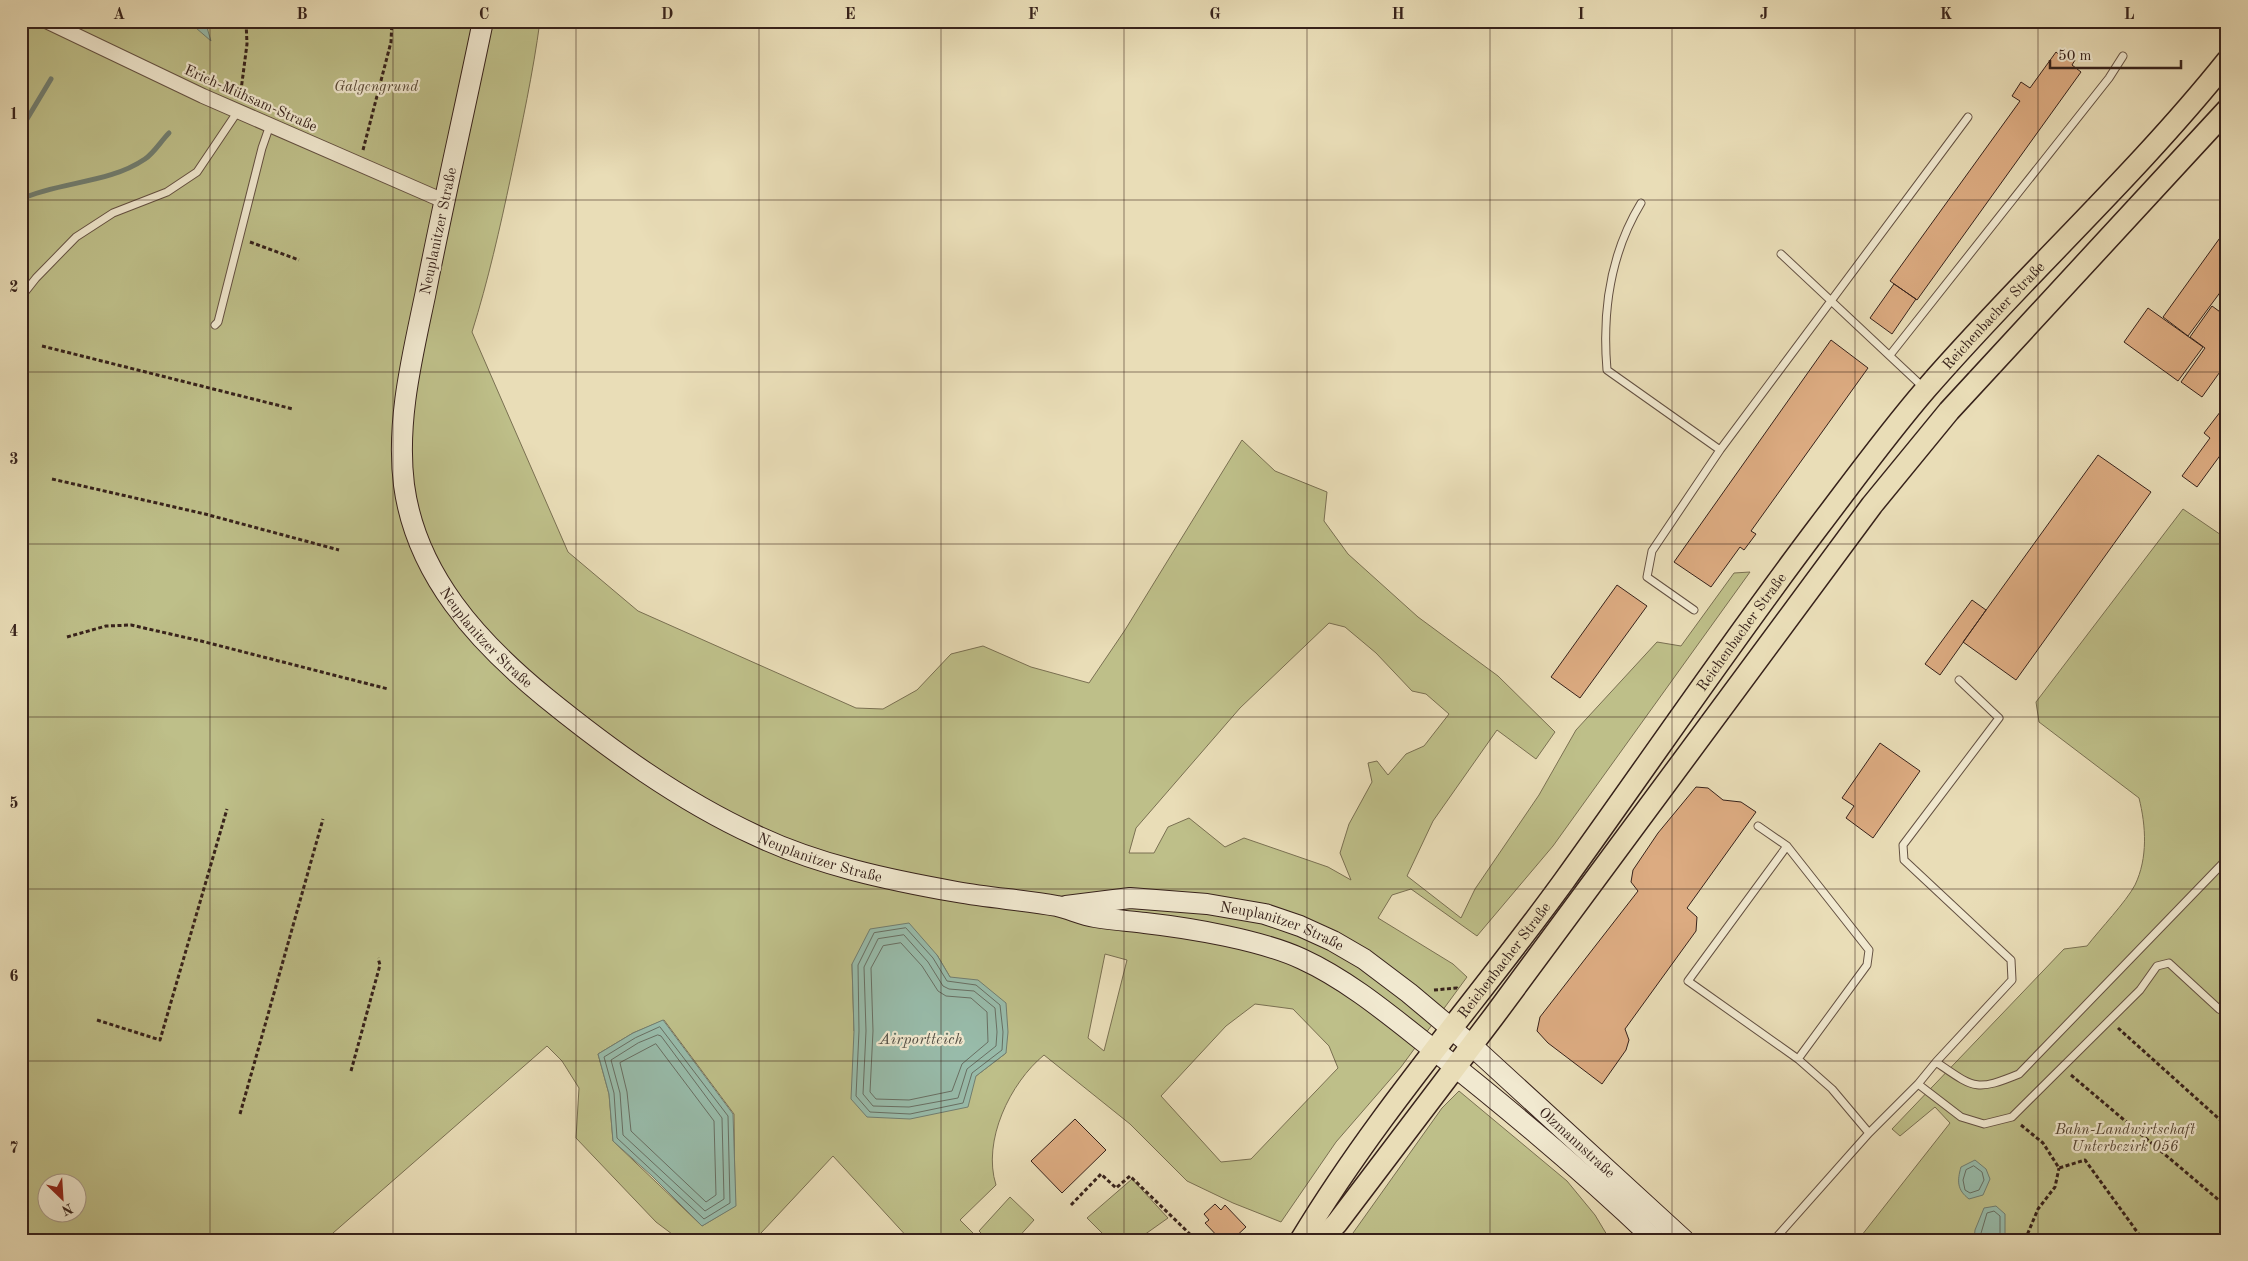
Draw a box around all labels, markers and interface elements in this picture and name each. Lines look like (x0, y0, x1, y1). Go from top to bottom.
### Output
text: A (113, 7, 125, 23)
text: B (296, 7, 308, 23)
text: C (479, 7, 489, 23)
text: D (661, 7, 673, 23)
text: E (844, 7, 856, 23)
text: F (1028, 7, 1039, 23)
text: G (1209, 7, 1221, 23)
text: H (1391, 7, 1405, 23)
text: I (1577, 7, 1585, 23)
text: J (1760, 7, 1769, 23)
text: K (1940, 7, 1952, 23)
text: L (2124, 7, 2135, 23)
scale bar (2050, 38, 2182, 70)
text: 50 m (2058, 49, 2092, 64)
street label: Erich-Mühsam-Straße (182, 63, 319, 136)
park label: Galgengrund (334, 80, 419, 95)
text: 1 (9, 107, 19, 123)
street label: Neuplanitzer Straße (419, 166, 460, 296)
street label: Reichenbacher Straße (1941, 260, 2048, 373)
text: 2 (9, 280, 19, 296)
text: 3 (9, 452, 19, 468)
street label: Reichenbacher Straße (1695, 571, 1790, 695)
street label: Neuplanitzer Straße (436, 585, 534, 692)
text: 4 (9, 624, 19, 640)
text: 5 (9, 796, 19, 812)
street label: Neuplanitzer Straße (755, 831, 883, 886)
street label: Neuplanitzer Straße (1219, 900, 1346, 954)
street label: Reichenbacher Straße (1456, 900, 1554, 1022)
text: 6 (9, 969, 19, 985)
water label: Airportteich (878, 1032, 963, 1048)
street label: Olzmannstraße (1535, 1105, 1617, 1182)
park label: Bahn-Landwirtschaft Unterbezirk 056 (2054, 1123, 2195, 1155)
text: 7 (9, 1141, 19, 1157)
north arrow (38, 1174, 88, 1224)
text: N (59, 1200, 75, 1218)

